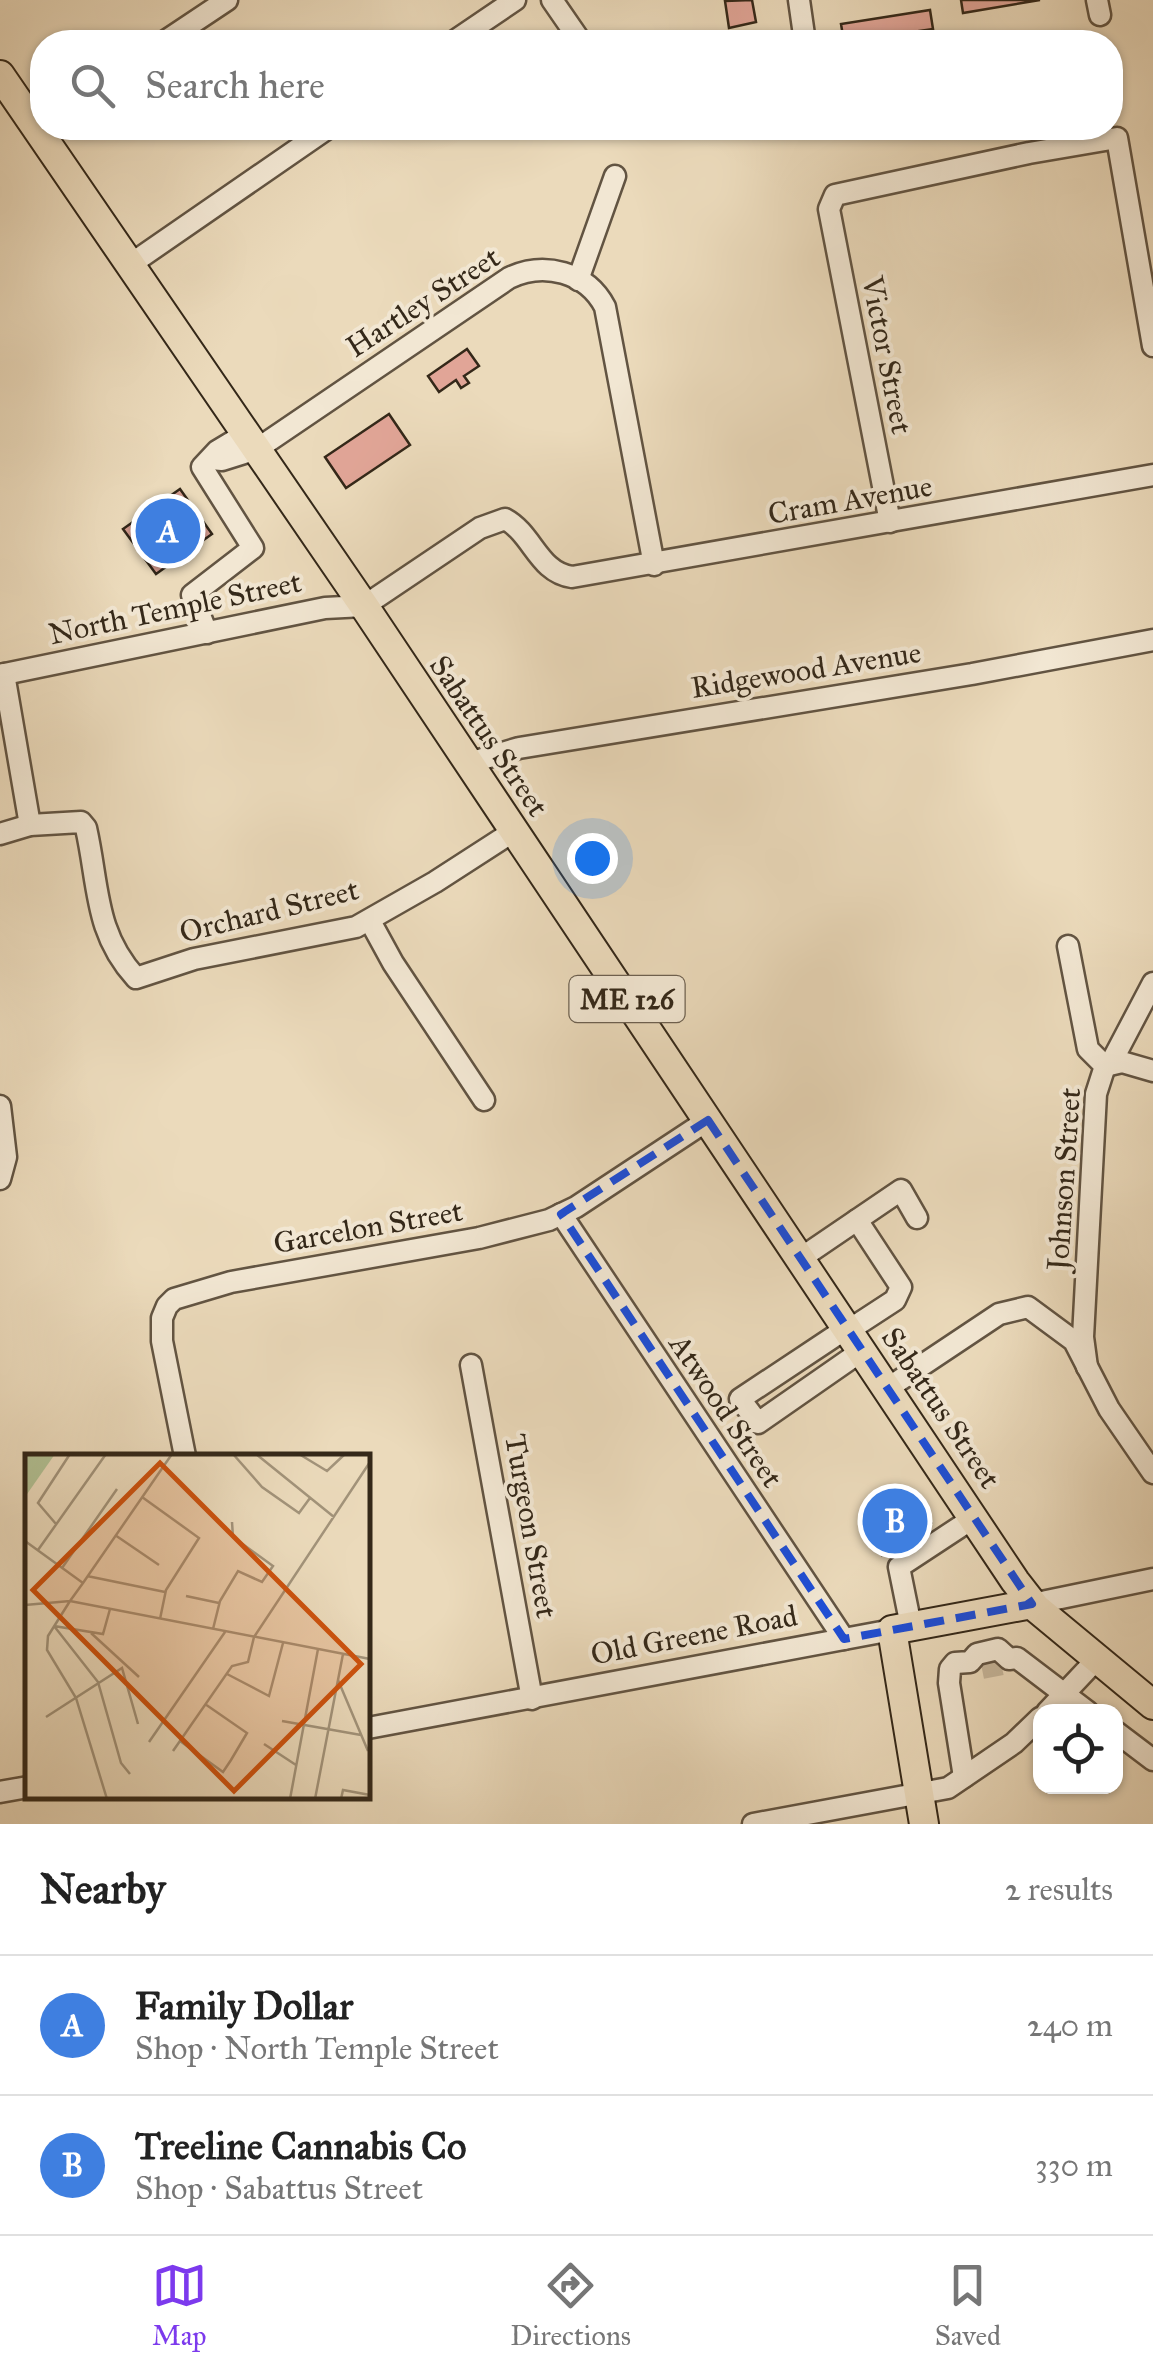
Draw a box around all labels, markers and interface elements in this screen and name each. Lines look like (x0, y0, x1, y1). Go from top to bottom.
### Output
search box (30, 30, 1123, 140)
icon: search (65, 58, 120, 113)
text: Search here (145, 62, 325, 108)
street label: Hartley Street (339, 239, 507, 365)
street label: Victor Street (854, 272, 920, 437)
street label: Cram Avenue (765, 468, 935, 532)
pin: A (136, 494, 200, 568)
street label: North Temple Street (45, 564, 305, 652)
street label: Ridgewood Avenue (688, 634, 924, 706)
street label: Sabattus Street (422, 649, 556, 824)
your location (567, 833, 618, 884)
street label: Orchard Street (176, 871, 363, 951)
road number: ME 126 (570, 976, 684, 1022)
street label: Johnson Street (1039, 1086, 1088, 1275)
street label: Garcelon Street (271, 1193, 466, 1261)
street label: Sabattus Street (874, 1321, 1008, 1496)
street label: Atwood Street (661, 1326, 791, 1495)
street label: Turgeon Street (497, 1431, 565, 1621)
inset map (25, 1454, 370, 1799)
pin: B (862, 1484, 928, 1558)
street label: Old Greene Road (588, 1597, 800, 1673)
map controls (1033, 1704, 1123, 1794)
button: locate (1033, 1704, 1123, 1794)
text: Nearby (40, 1863, 165, 1915)
text: 2 results (1005, 1870, 1113, 1909)
text: Family Dollar (135, 1983, 353, 2029)
text: A (62, 2006, 83, 2045)
text: 240 m (1027, 2006, 1113, 2045)
text: Shop · North Temple Street (135, 2029, 499, 2068)
text: Treeline Cannabis Co (135, 2123, 466, 2169)
text: B (62, 2146, 83, 2185)
text: 330 m (1035, 2146, 1113, 2185)
text: Shop · Sabattus Street (135, 2169, 423, 2208)
tab: Map (152, 2258, 207, 2353)
tab: Directions (510, 2258, 631, 2353)
tab: Saved (935, 2258, 1001, 2353)

